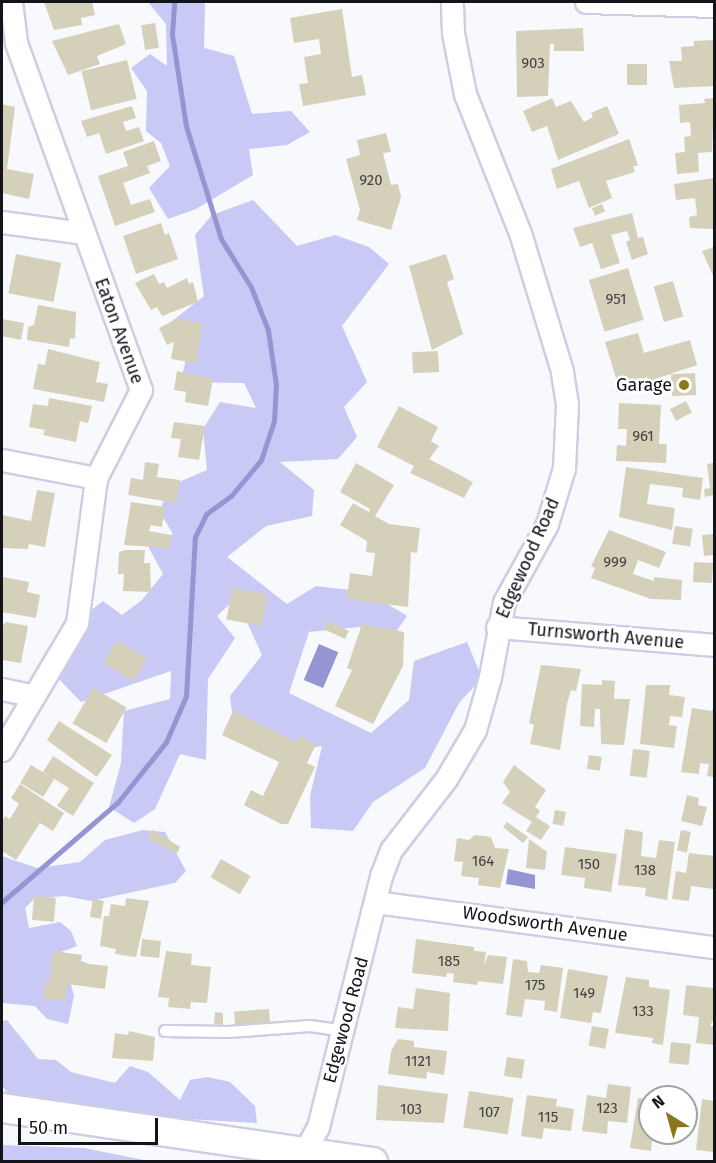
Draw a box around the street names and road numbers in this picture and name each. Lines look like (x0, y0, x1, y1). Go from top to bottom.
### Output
street label: Eaton Avenue (90, 275, 148, 387)
street label: Edgewood Road (492, 494, 564, 622)
street label: Turnsworth Avenue (527, 618, 685, 654)
street label: Woodsworth Avenue (461, 902, 629, 946)
street label: Edgewood Road (319, 954, 373, 1086)

